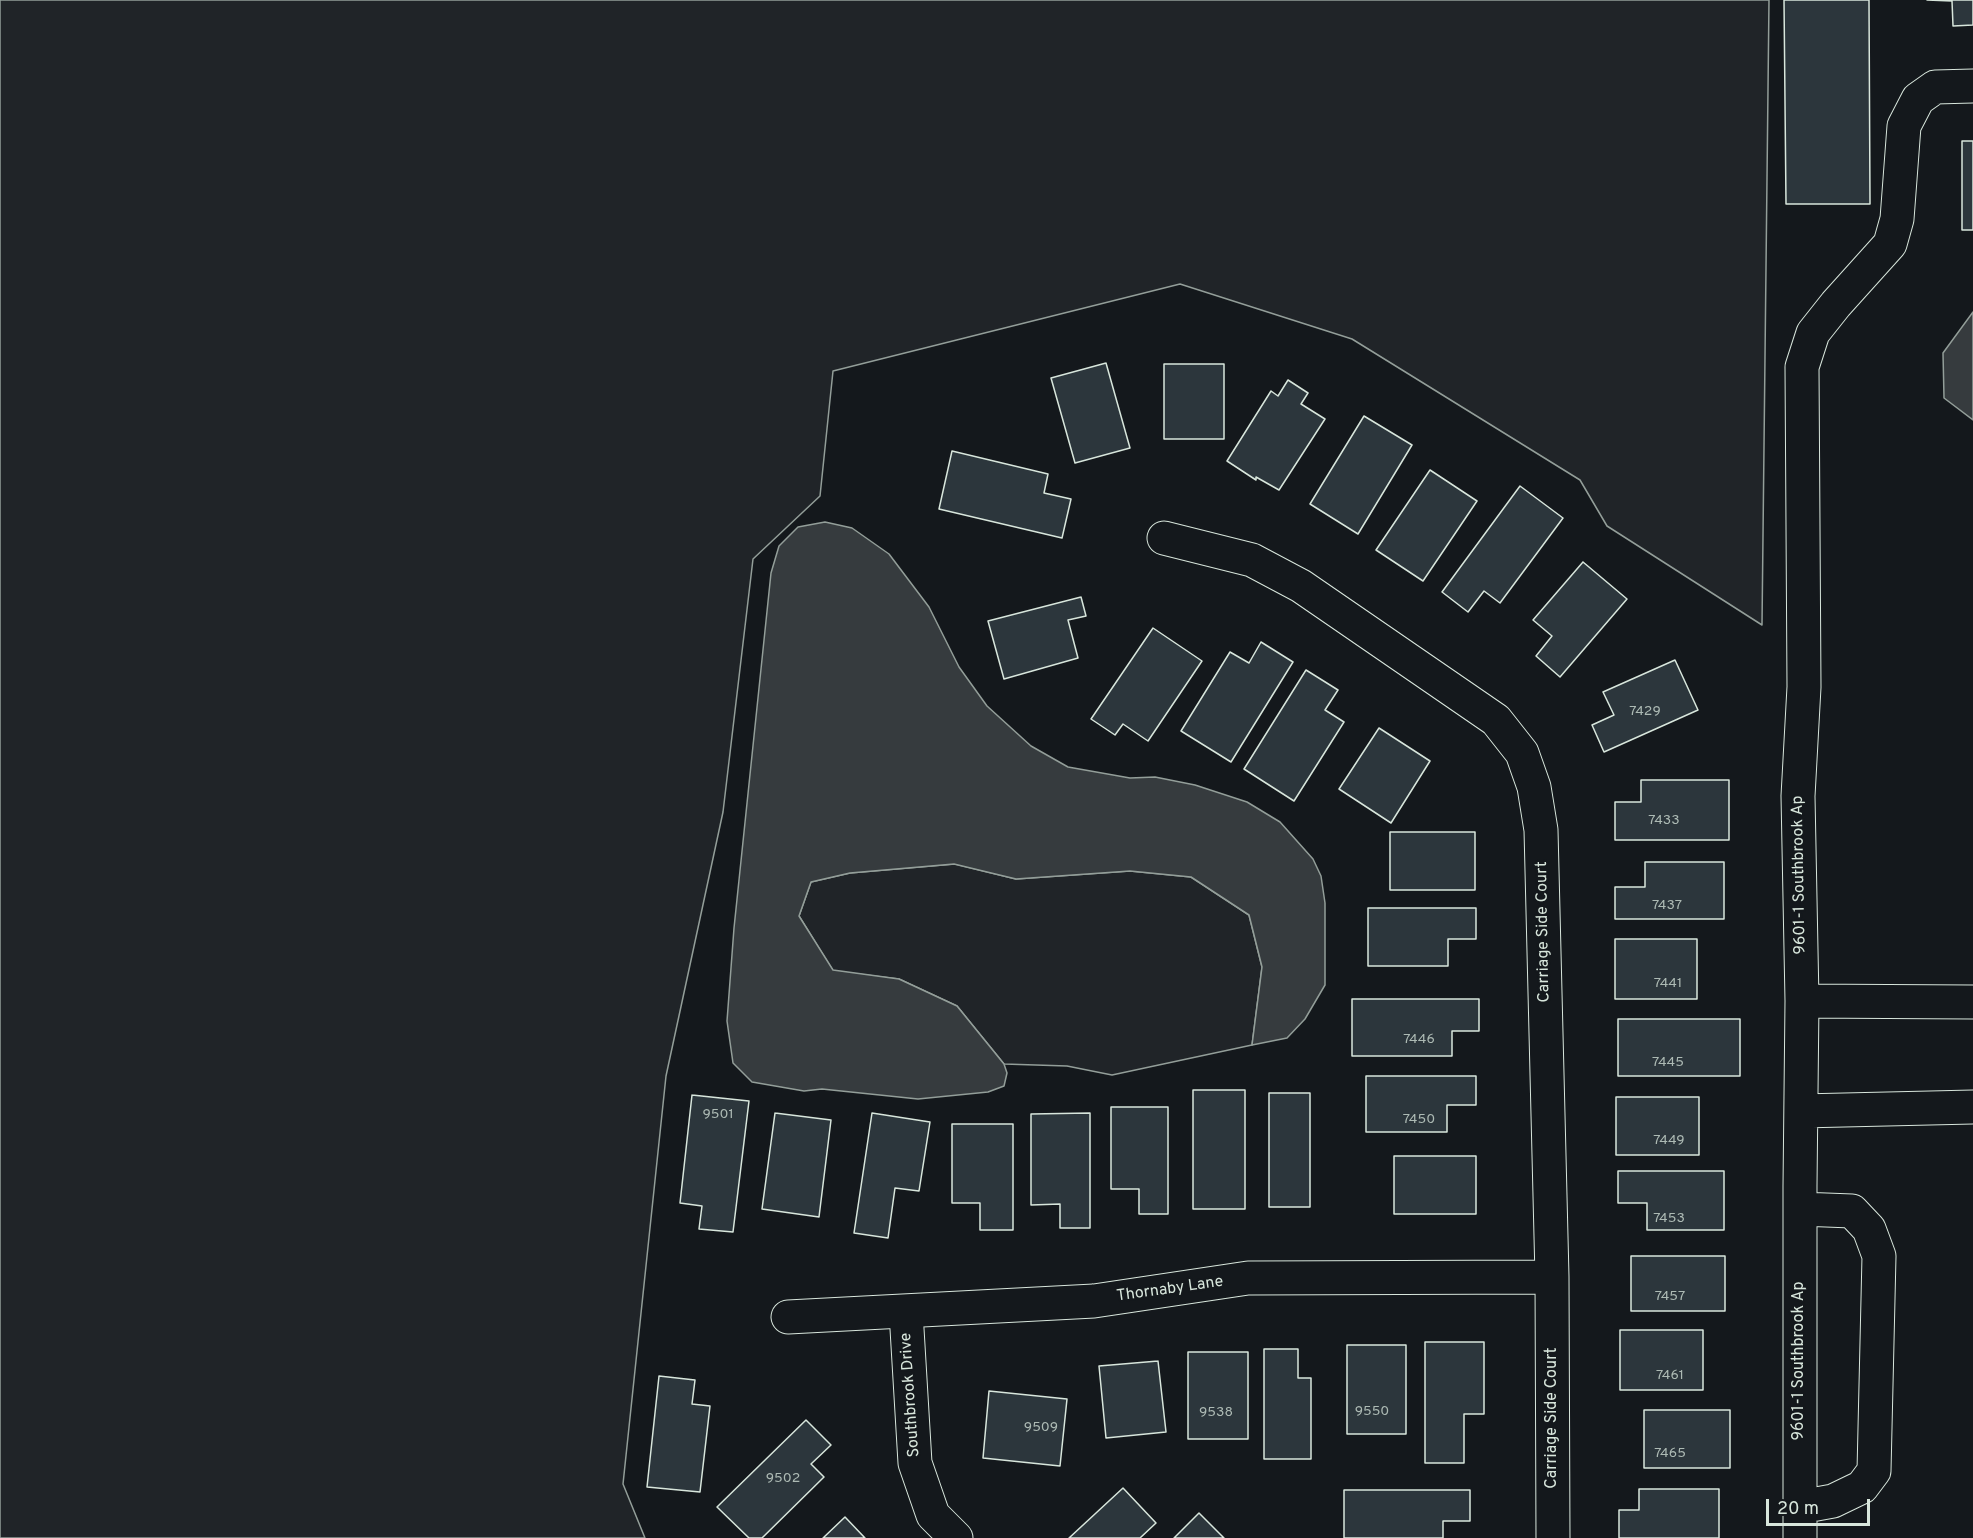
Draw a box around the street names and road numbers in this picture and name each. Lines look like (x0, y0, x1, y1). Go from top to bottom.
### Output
street label: 9601-1 Southbrook Ap (1789, 795, 1811, 955)
street label: Carriage Side Court (1533, 861, 1555, 1003)
street label: Thornaby Lane (1115, 1273, 1225, 1307)
street label: 9601-1 Southbrook Ap (1790, 1281, 1810, 1441)
street label: Southbrook Drive (897, 1332, 925, 1458)
street label: Carriage Side Court (1543, 1347, 1563, 1489)

